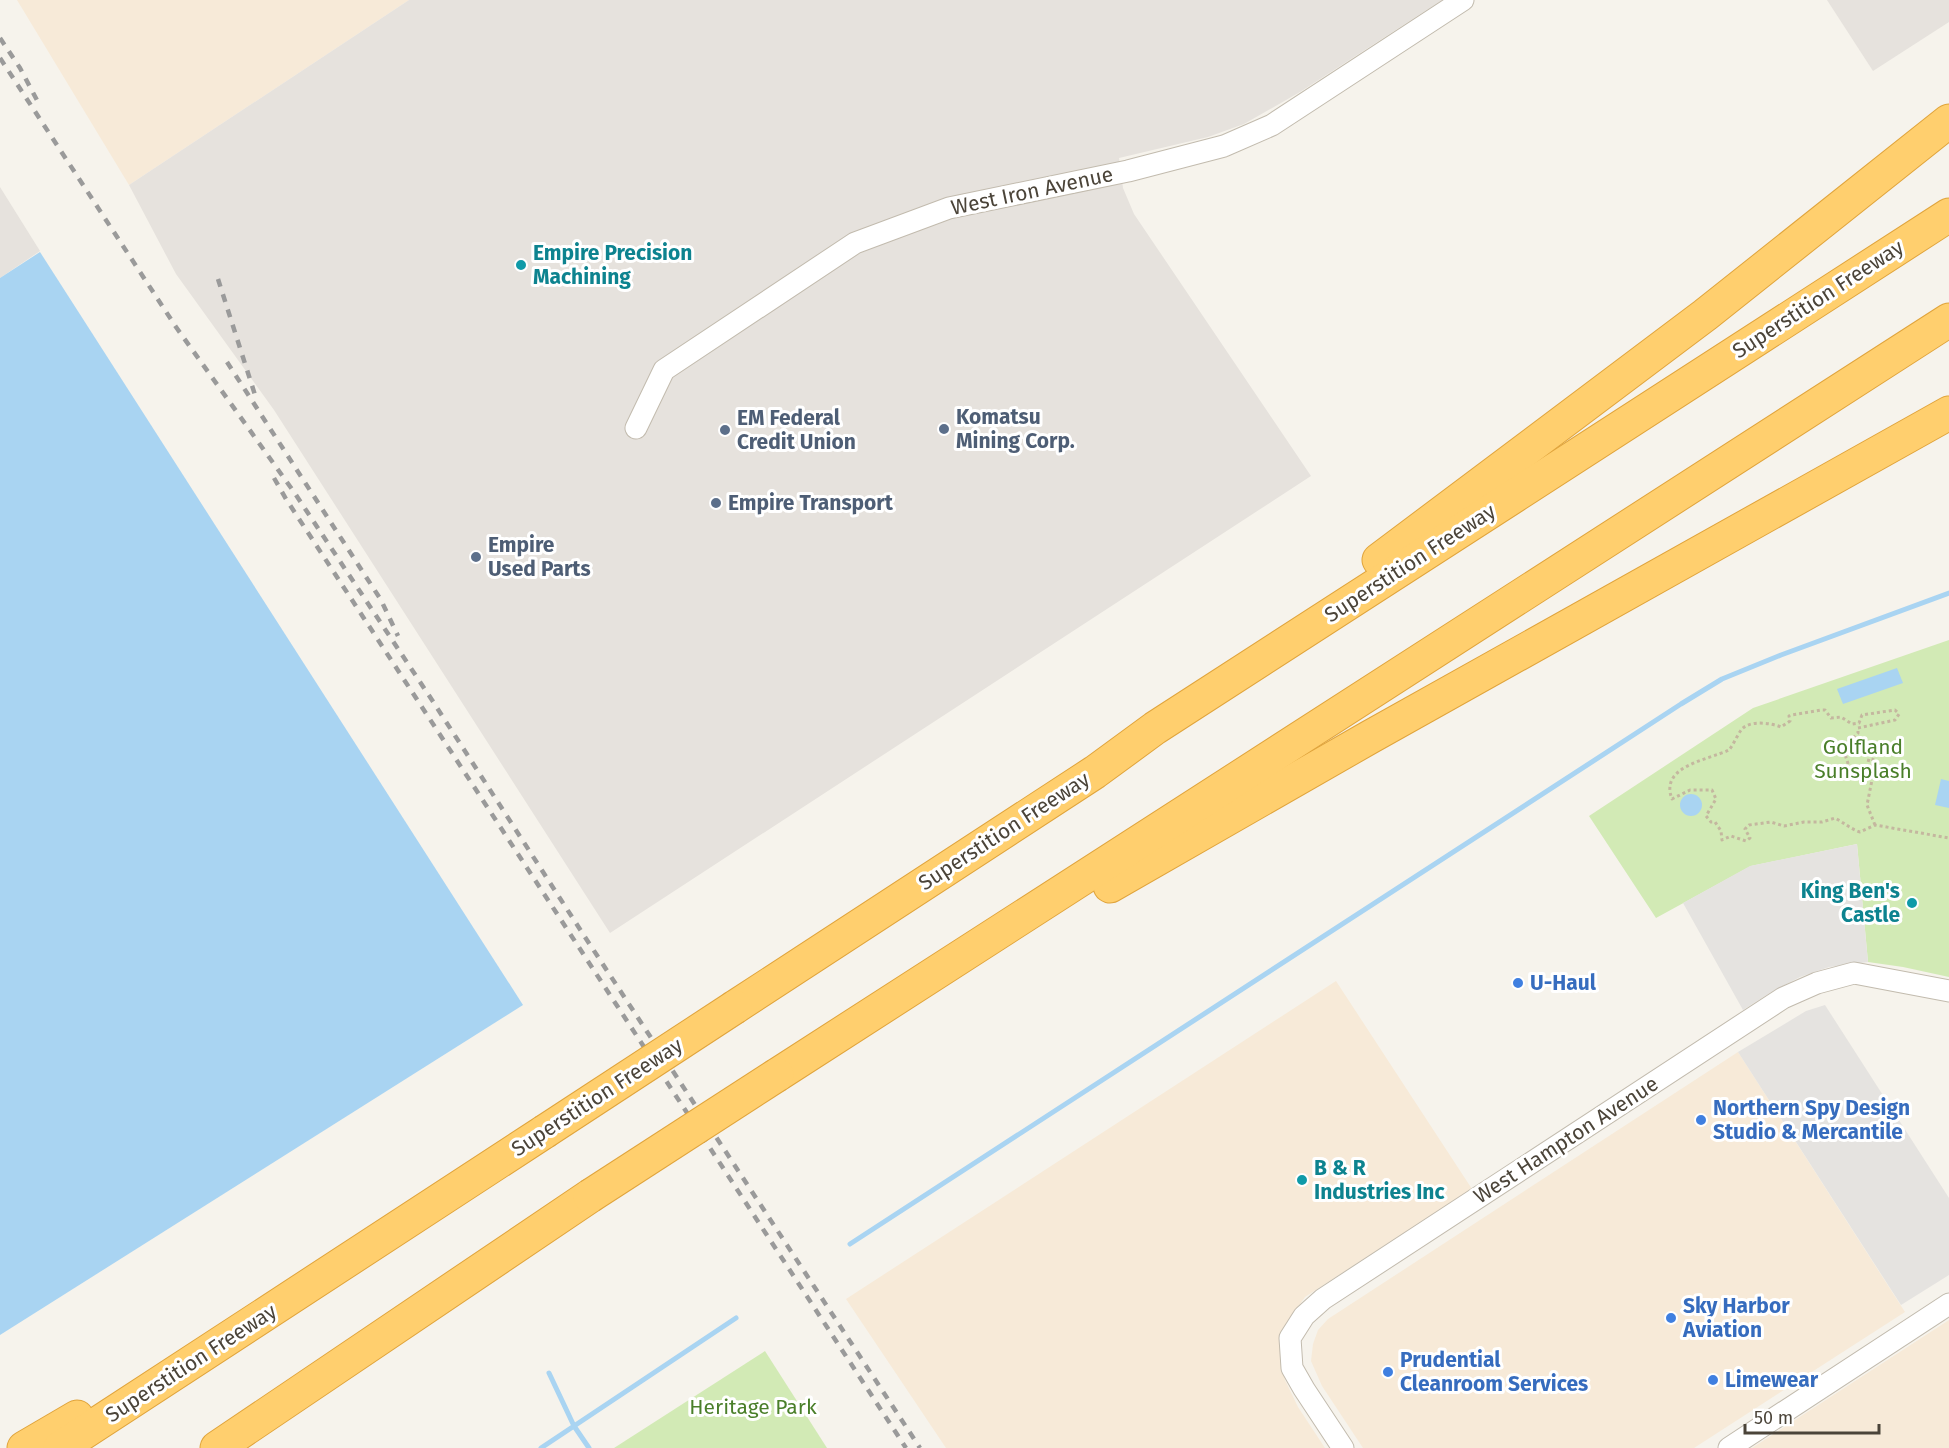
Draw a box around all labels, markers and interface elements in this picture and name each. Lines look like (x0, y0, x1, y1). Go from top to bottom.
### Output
street label: West Iron Avenue (949, 161, 1115, 221)
street label: Superstition Freeway (1728, 234, 1909, 364)
place label: Empire Precision Machining (533, 240, 692, 290)
marker: Empire Precision Machining (514, 258, 528, 272)
place label: Komatsu Mining Corp. (956, 404, 1075, 454)
place label: EM Federal Credit Union (737, 405, 856, 455)
marker: Komatsu Mining Corp. (937, 422, 951, 436)
marker: EM Federal Credit Union (718, 423, 732, 437)
place label: Empire Transport (728, 490, 894, 516)
marker: Empire Transport (709, 496, 723, 510)
street label: Superstition Freeway (1320, 498, 1501, 628)
place label: Empire Used Parts (488, 532, 591, 582)
marker: Empire Used Parts (469, 550, 483, 564)
park label: Golfland Sunsplash (1814, 734, 1912, 784)
street label: Superstition Freeway (914, 766, 1095, 896)
place label: King Ben's Castle (1801, 878, 1900, 928)
marker: King Ben's Castle (1905, 896, 1919, 910)
place label: U-Haul (1530, 970, 1597, 996)
marker: U-Haul (1511, 976, 1525, 990)
street label: Superstition Freeway (507, 1032, 688, 1162)
street label: West Hampton Avenue (1469, 1071, 1663, 1209)
place label: Northern Spy Design Studio & Mercantile (1713, 1095, 1910, 1145)
marker: Northern Spy Design Studio & Mercantile (1694, 1113, 1708, 1127)
place label: B & R Industries Inc (1314, 1155, 1445, 1205)
marker: B & R Industries Inc (1295, 1173, 1309, 1187)
place label: Sky Harbor Aviation (1682, 1293, 1790, 1343)
street label: Superstition Freeway (101, 1298, 282, 1428)
marker: Sky Harbor Aviation (1664, 1311, 1678, 1325)
place label: Prudential Cleanroom Services (1400, 1347, 1588, 1397)
marker: Prudential Cleanroom Services (1381, 1365, 1395, 1379)
place label: Limewear (1725, 1367, 1819, 1393)
marker: Limewear (1706, 1373, 1720, 1387)
park label: Heritage Park (689, 1394, 817, 1420)
scale bar (1745, 1397, 1878, 1435)
text: 50 m (1754, 1407, 1793, 1429)

